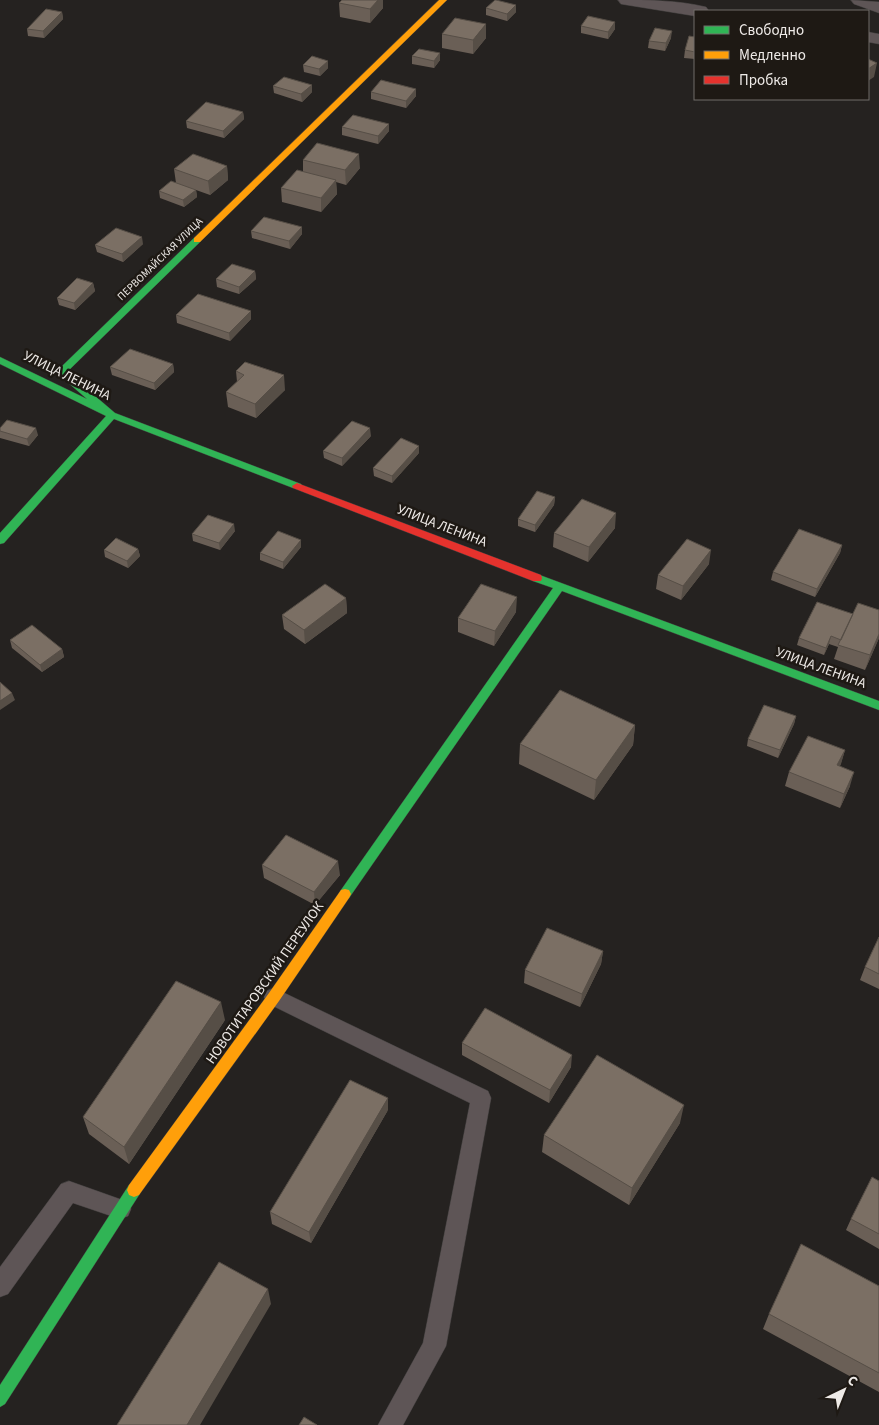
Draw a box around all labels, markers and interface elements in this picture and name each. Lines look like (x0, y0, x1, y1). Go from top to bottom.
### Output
legend (694, 10, 869, 100)
text: Свободно (739, 20, 804, 41)
text: Медленно (739, 45, 806, 66)
text: Пробка (739, 70, 788, 91)
street label: ПЕРВОМАЙСКАЯ УЛИЦА (114, 214, 206, 304)
street label: УЛИЦА ЛЕНИНА (20, 346, 114, 406)
street label: УЛИЦА ЛЕНИНА (394, 500, 490, 552)
street label: УЛИЦА ЛЕНИНА (773, 642, 869, 694)
street label: НОВОТИТАРОВСКИЙ ПЕРЕУЛОК (201, 897, 329, 1068)
north arrow (819, 1365, 869, 1415)
text: С (842, 1371, 862, 1391)

